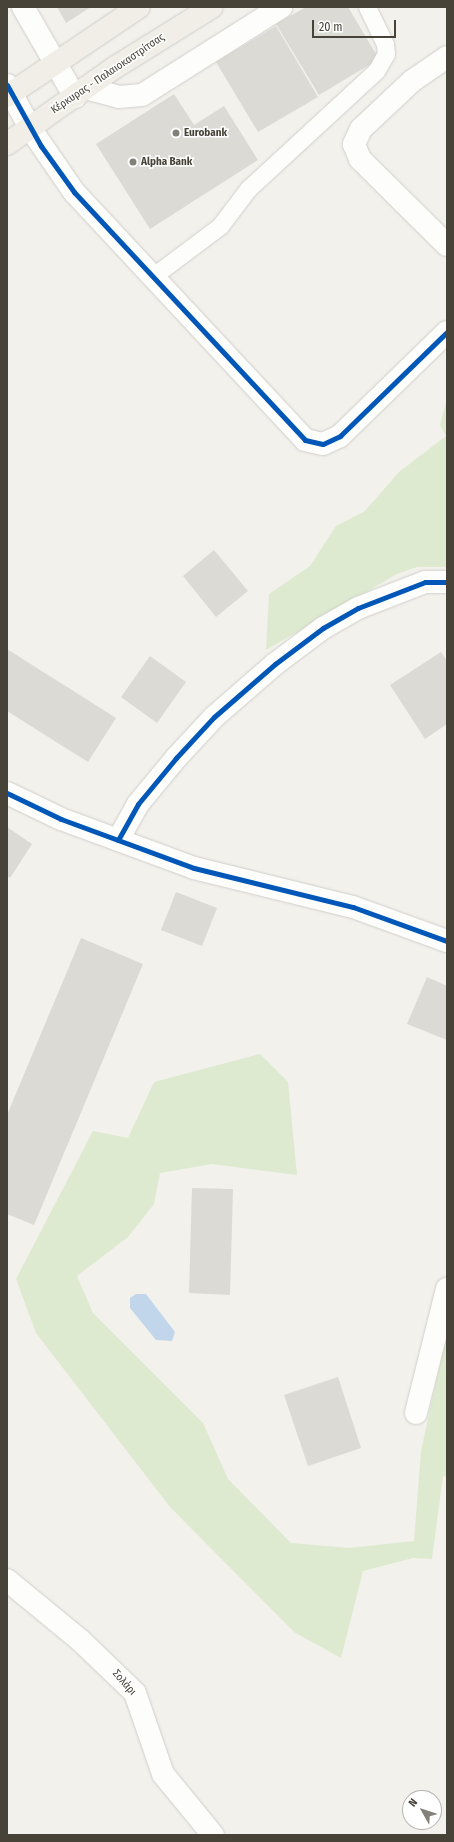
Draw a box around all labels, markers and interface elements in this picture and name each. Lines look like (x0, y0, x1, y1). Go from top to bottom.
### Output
scale bar (314, 12, 398, 38)
text: 20 m (319, 20, 343, 34)
street label: Κέρκυρας - Παλαιοκαστρίτσας (49, 31, 167, 117)
place label: Eurobank (184, 126, 227, 140)
marker: Eurobank (171, 128, 181, 138)
place label: Alpha Bank (141, 155, 192, 169)
marker: Alpha Bank (128, 157, 138, 167)
street label: Σολάρι (109, 1668, 139, 1698)
north arrow (402, 1790, 442, 1830)
text: N (406, 1796, 420, 1809)

